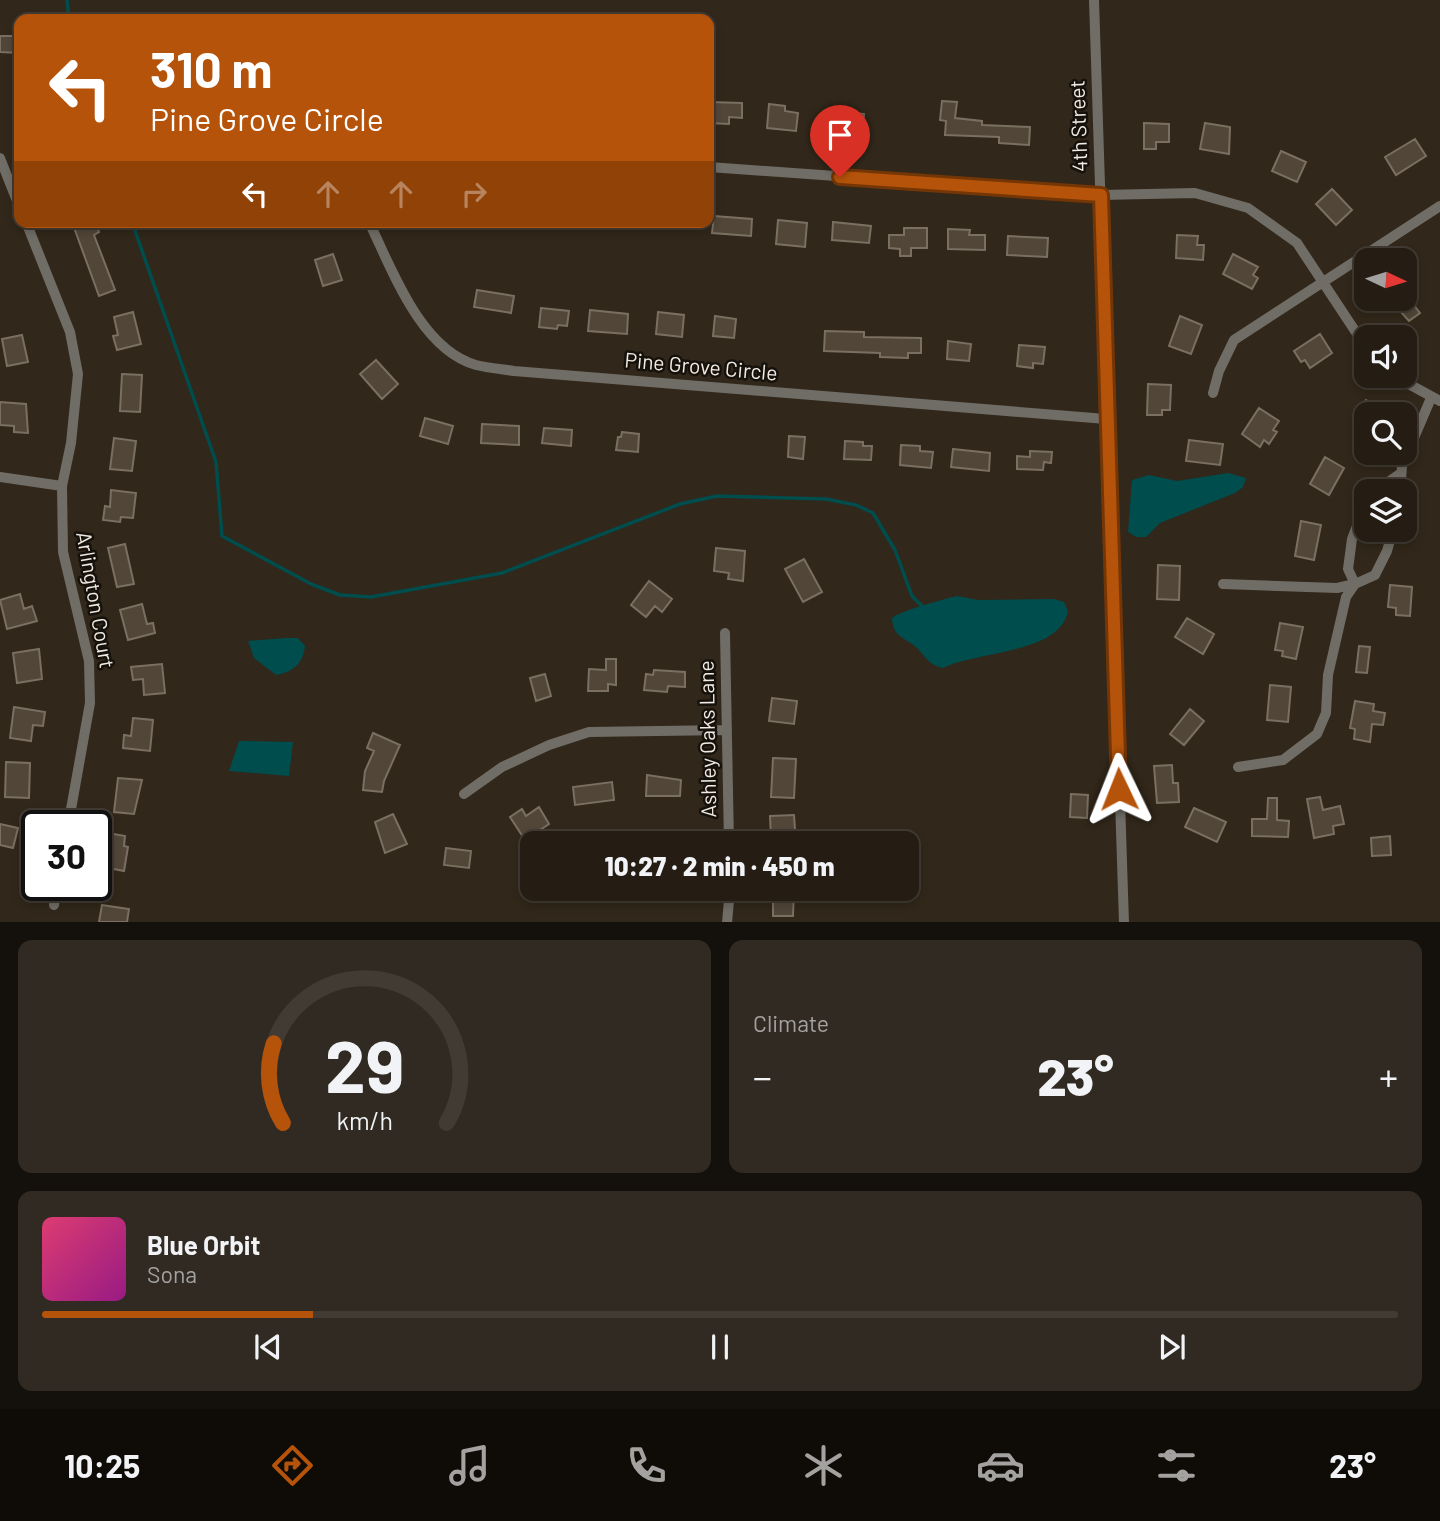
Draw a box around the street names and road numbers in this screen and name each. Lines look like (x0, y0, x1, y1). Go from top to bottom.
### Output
street label: 4th Street (1063, 80, 1092, 172)
street label: Pine Grove Circle (624, 346, 779, 385)
street label: Arlington Court (72, 529, 121, 670)
street label: Ashley Oaks Lane (693, 660, 720, 818)

